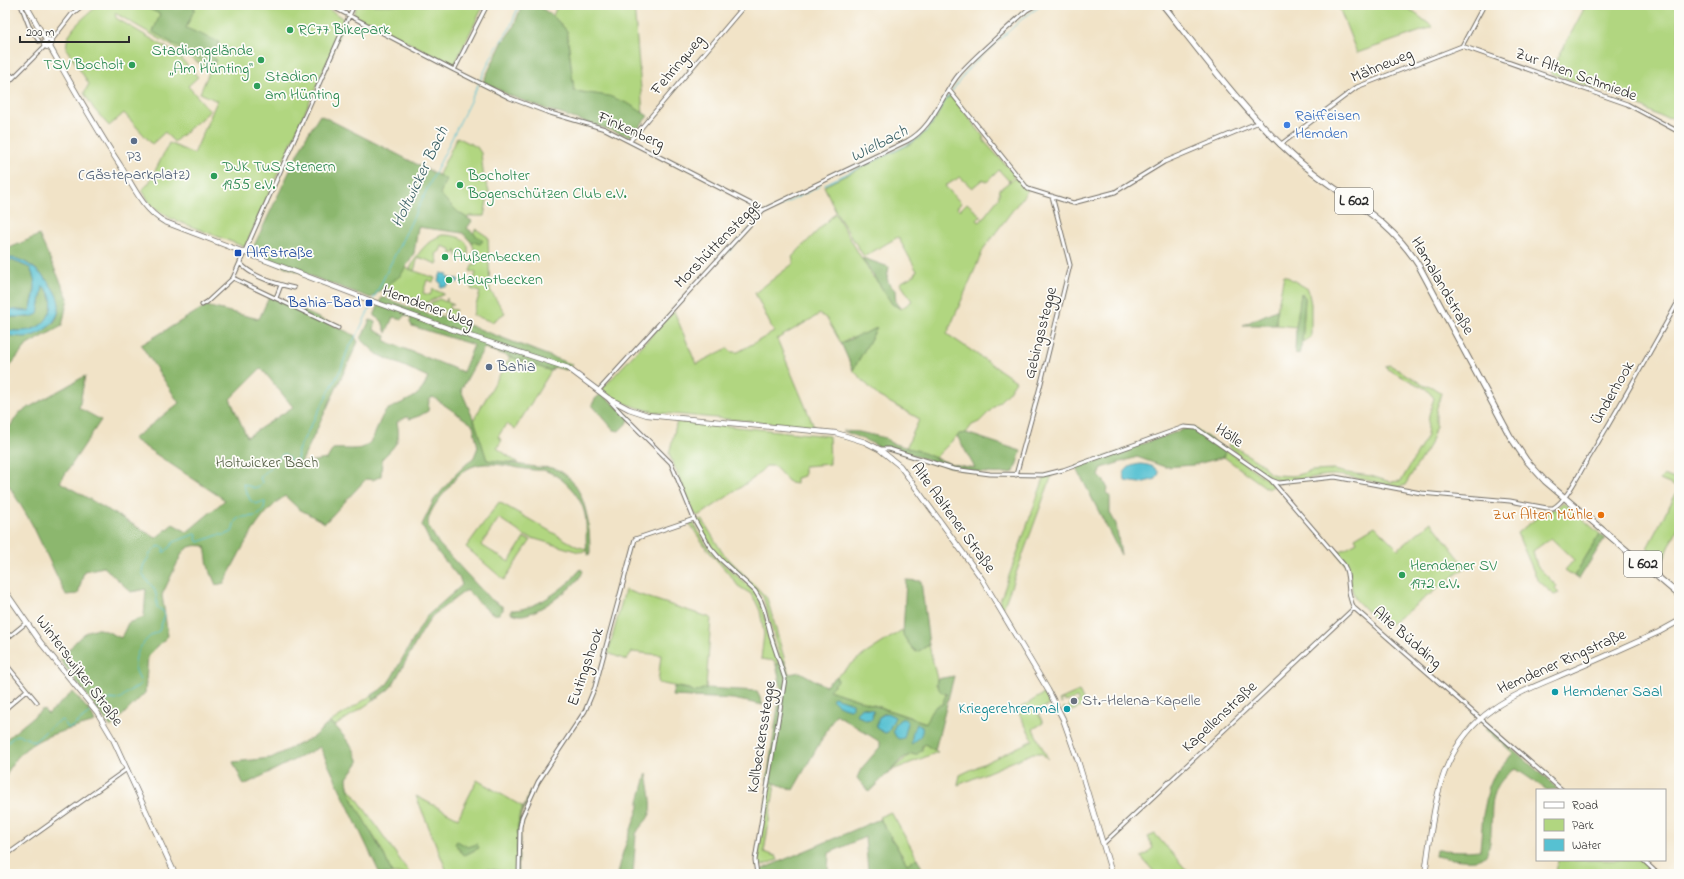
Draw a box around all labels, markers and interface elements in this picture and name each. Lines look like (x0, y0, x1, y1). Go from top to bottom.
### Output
scale bar (20, 18, 129, 44)
place label: RC77 Bikepark (298, 18, 391, 42)
text: 200 m (26, 24, 55, 42)
marker: RC77 Bikepark (285, 25, 295, 35)
street label: Fehringweg (645, 29, 711, 101)
place label: Stadiongelände „Am Hünting“ (151, 39, 254, 81)
street label: Mähneweg (1347, 42, 1417, 90)
street label: Zur Alten Schmiede (1512, 42, 1641, 108)
place label: TSV Bocholt (43, 53, 125, 77)
marker: Stadiongelände „Am Hünting“ (256, 55, 266, 65)
marker: TSV Bocholt (127, 60, 137, 70)
place label: Stadion am Hünting (265, 65, 340, 107)
marker: Stadion am Hünting (252, 81, 262, 91)
place label: Raiffeisen Hemden (1295, 104, 1360, 146)
street label: Finkenberg (593, 105, 668, 156)
water label: Wielbach (846, 119, 913, 169)
marker: Raiffeisen Hemden (1282, 120, 1292, 130)
water label: Holtwicker Bach (385, 122, 456, 232)
marker: P3 (Gästeparkplatz) (129, 136, 139, 146)
place label: P3 (Gästeparkplatz) (78, 145, 190, 187)
place label: DJK TuS Stenern 1955 e.V. (221, 155, 336, 197)
place label: Bocholter Bogenschützen Club e.V. (467, 164, 627, 206)
marker: DJK TuS Stenern 1955 e.V. (209, 171, 219, 181)
marker: Bocholter Bogenschützen Club e.V. (455, 180, 465, 190)
road number: L 602 (1335, 188, 1373, 214)
street label: Morshüttenstegge (669, 193, 767, 294)
street label: Hamalandstraße (1404, 232, 1480, 340)
place label: Alffstraße (246, 241, 314, 265)
place label: Außenbecken (453, 245, 540, 269)
marker: Alffstraße (233, 248, 243, 258)
marker: Außenbecken (440, 252, 450, 262)
place label: Hauptbecken (457, 268, 543, 292)
marker: Hauptbecken (444, 275, 454, 285)
street label: Hemdener Weg (379, 279, 477, 335)
street label: Gebingsstegge (1018, 284, 1064, 382)
place label: Bahia-Bad (287, 291, 361, 315)
marker: Bahia-Bad (364, 298, 374, 308)
place label: Bahia (496, 355, 536, 379)
street label: Ünderhook (1585, 356, 1641, 429)
marker: Bahia (484, 362, 494, 372)
street label: Hölle (1210, 418, 1249, 455)
park label: Holtwicker Bach (216, 451, 318, 475)
street label: Alte Aaltener Straße (905, 458, 1002, 579)
place label: Zur Alten Mühle (1493, 503, 1594, 527)
marker: Zur Alten Mühle (1596, 510, 1606, 520)
road number: L 602 (1624, 551, 1662, 577)
place label: Hemdener SV 1972 e.V. (1410, 554, 1497, 596)
marker: Hemdener SV 1972 e.V. (1397, 570, 1407, 580)
street label: Alte Büdding (1367, 601, 1447, 675)
street label: Winterswijker Straße (29, 610, 129, 732)
street label: Hemdener Ringstraße (1494, 623, 1631, 701)
street label: Eutingshook (561, 624, 611, 709)
street label: Kapellenstraße (1177, 675, 1264, 758)
street label: Kollbeckersstegge (741, 678, 783, 795)
place label: Hemdener Saal (1563, 680, 1663, 704)
marker: Hemdener Saal (1550, 687, 1560, 697)
place label: St.-Helena-Kapelle (1082, 689, 1201, 713)
marker: St.-Helena-Kapelle (1069, 696, 1079, 706)
place label: Kriegerehrenmal (958, 697, 1059, 721)
marker: Kriegerehrenmal (1062, 704, 1072, 714)
legend (1536, 789, 1666, 861)
text: Road (1572, 797, 1598, 815)
text: Park (1572, 817, 1594, 835)
text: Water (1572, 837, 1601, 855)

